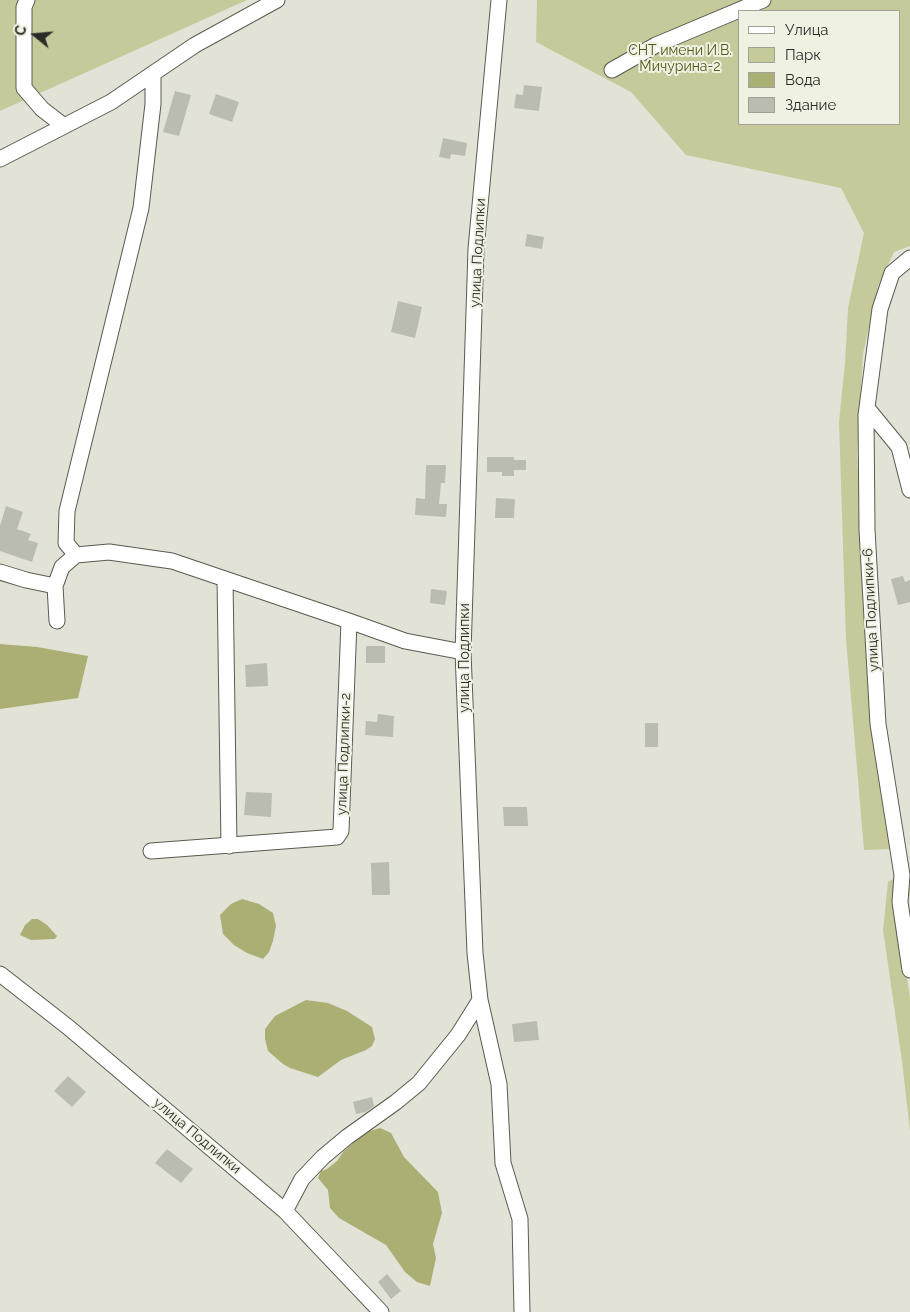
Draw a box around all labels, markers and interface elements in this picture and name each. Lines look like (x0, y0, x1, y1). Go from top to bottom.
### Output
north arrow (10, 10, 60, 60)
legend (738, 10, 900, 125)
text: Улица (785, 21, 829, 39)
text: С (12, 24, 30, 38)
park label: СНТ имени И.В. Мичурина-2 (628, 43, 732, 75)
text: Парк (785, 46, 821, 64)
text: Вода (785, 71, 821, 89)
text: Здание (785, 96, 836, 114)
street label: улица Подлипки (467, 198, 489, 308)
street label: улица Подлипки-6 (859, 548, 883, 672)
street label: улица Подлипки (457, 603, 473, 713)
street label: улица Подлипки-2 (333, 692, 355, 816)
street label: улица Подлипки (150, 1094, 244, 1178)

